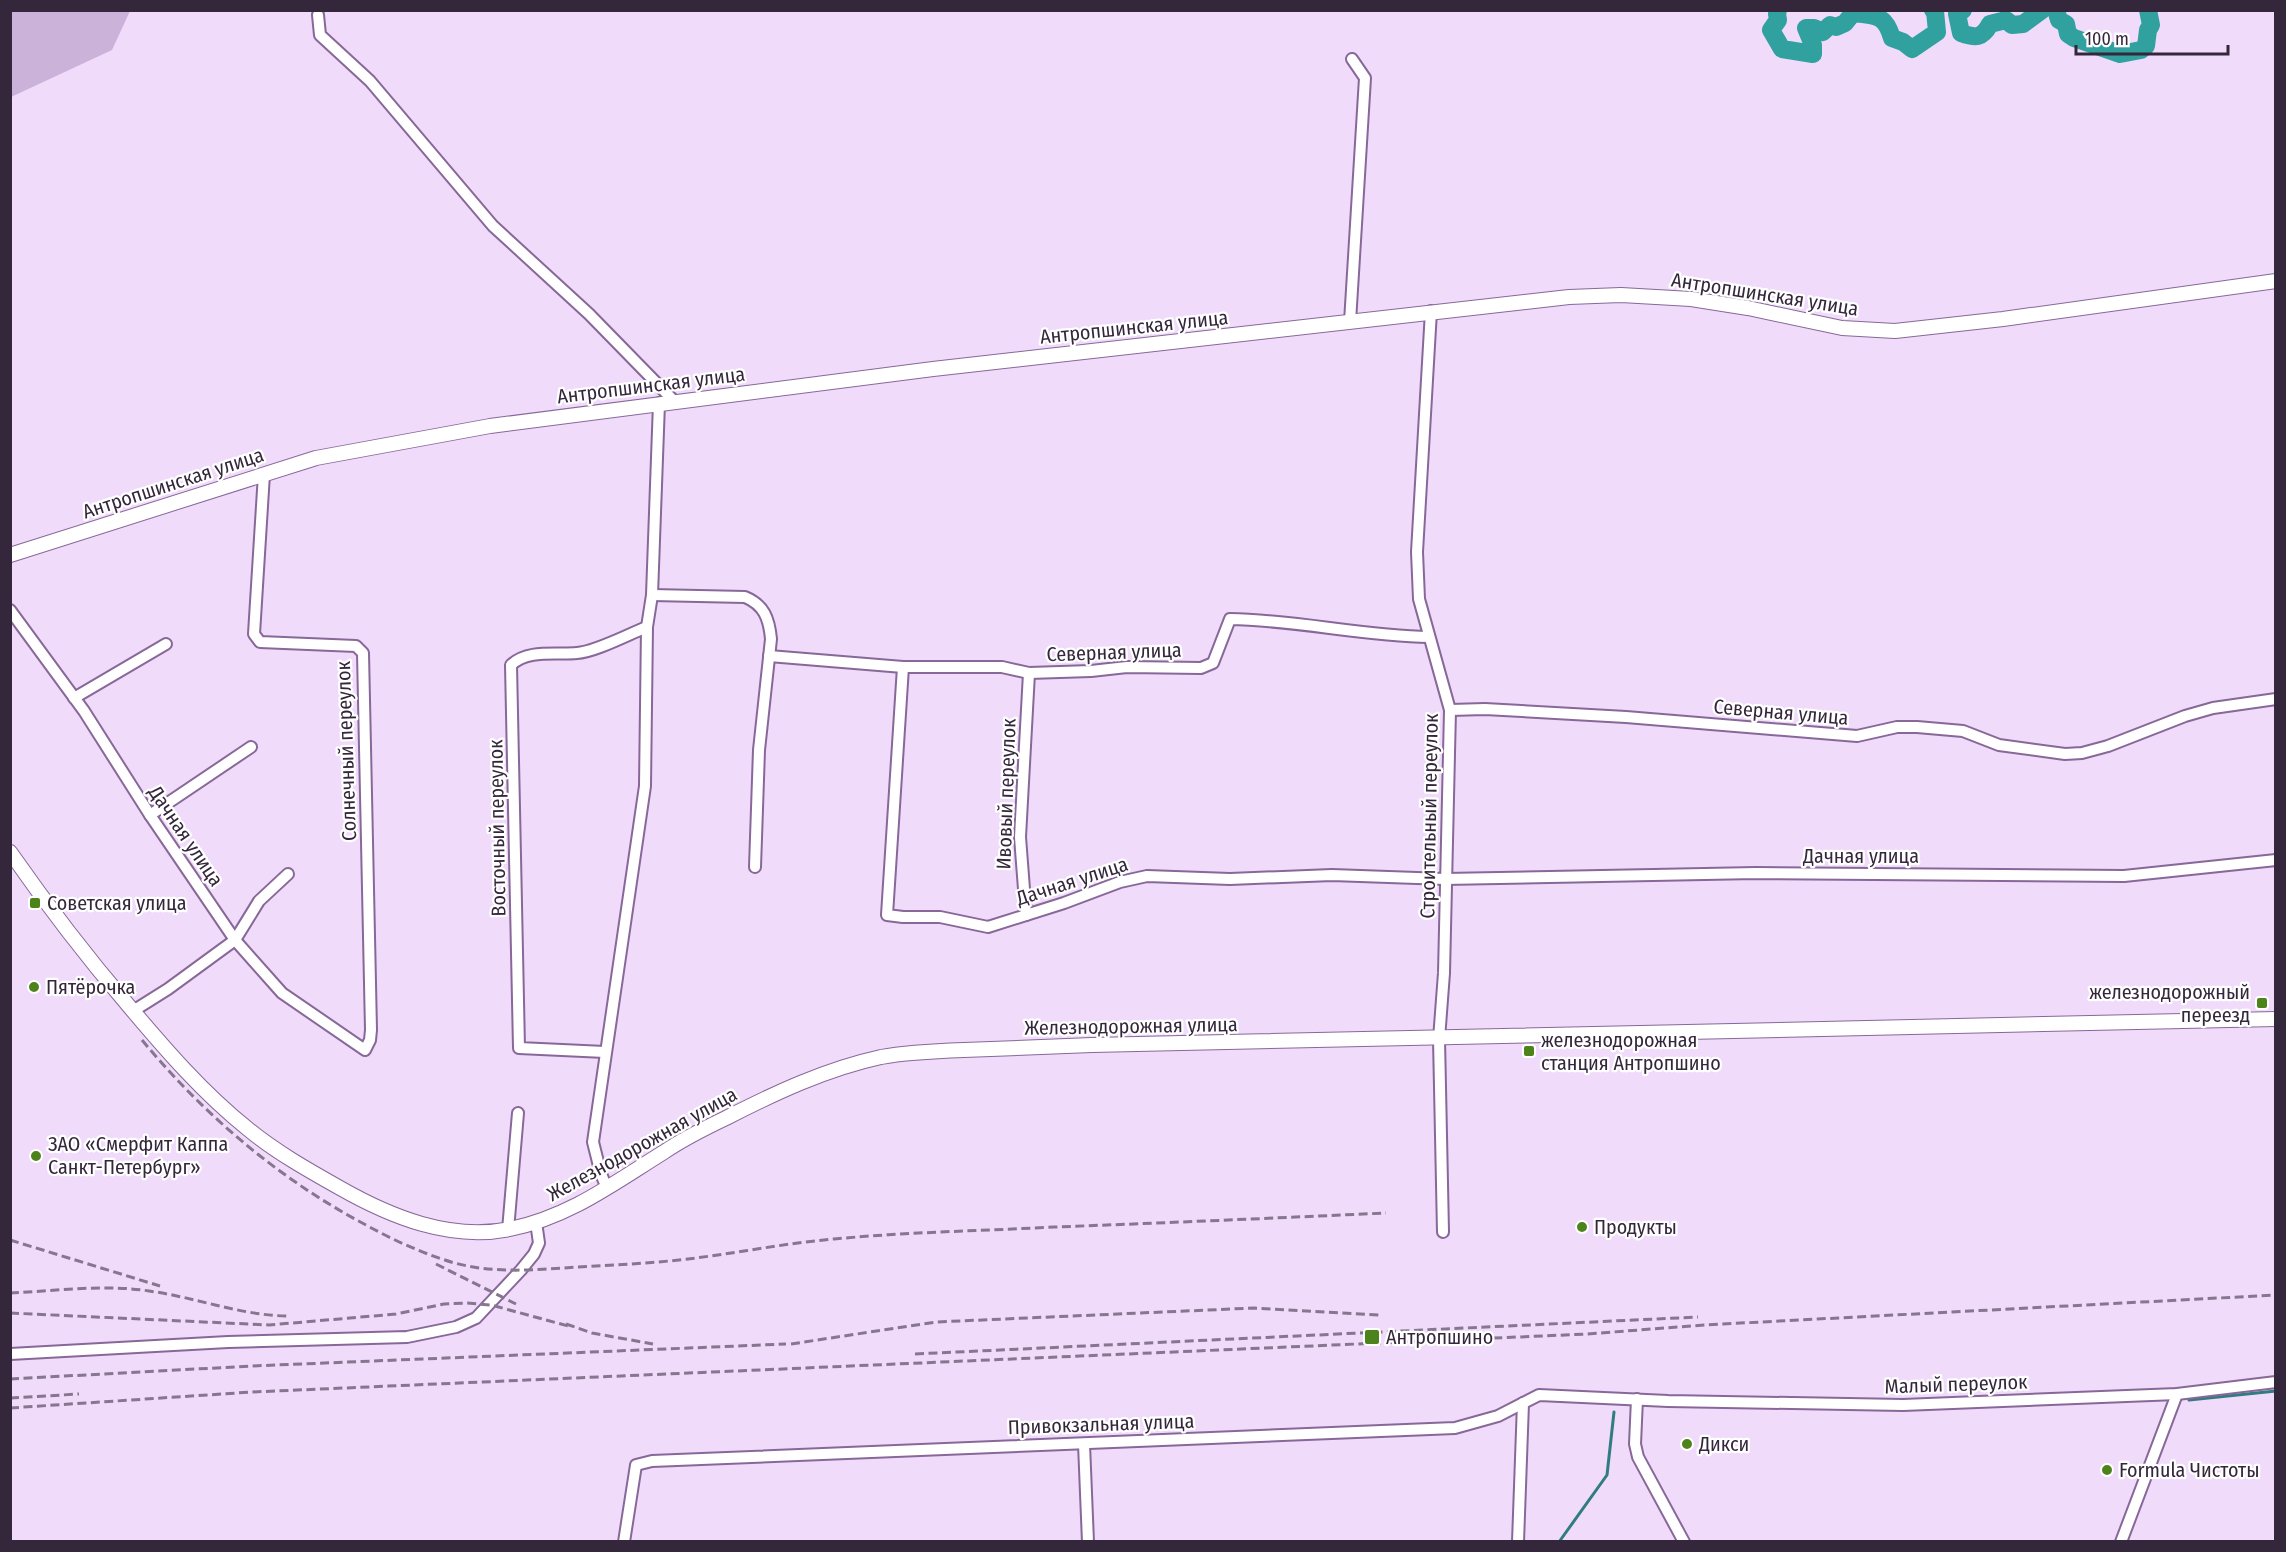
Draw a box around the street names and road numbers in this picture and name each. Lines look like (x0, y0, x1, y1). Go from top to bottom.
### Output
street label: Антропшинская улица (1670, 267, 1860, 321)
street label: Антропшинская улица (1039, 305, 1229, 349)
street label: Антропшинская улица (556, 362, 746, 408)
street label: Антропшинская улица (79, 442, 267, 524)
street label: Северная улица (1046, 638, 1182, 666)
street label: Солнечный переулок (331, 660, 361, 841)
street label: Северная улица (1713, 694, 1849, 730)
street label: Строительный переулок (1415, 713, 1443, 919)
street label: Ивовый переулок (991, 717, 1021, 870)
street label: Восточный переулок (483, 739, 511, 917)
street label: Дачная улица (143, 780, 228, 891)
street label: Дачная улица (1802, 844, 1919, 868)
street label: Дачная улица (1012, 852, 1131, 911)
street label: Железнодорожная улица (1024, 1012, 1238, 1040)
street label: Железнодорожная улица (543, 1082, 741, 1206)
street label: Малый переулок (1884, 1369, 2028, 1398)
street label: Привокзальная улица (1007, 1409, 1195, 1439)

